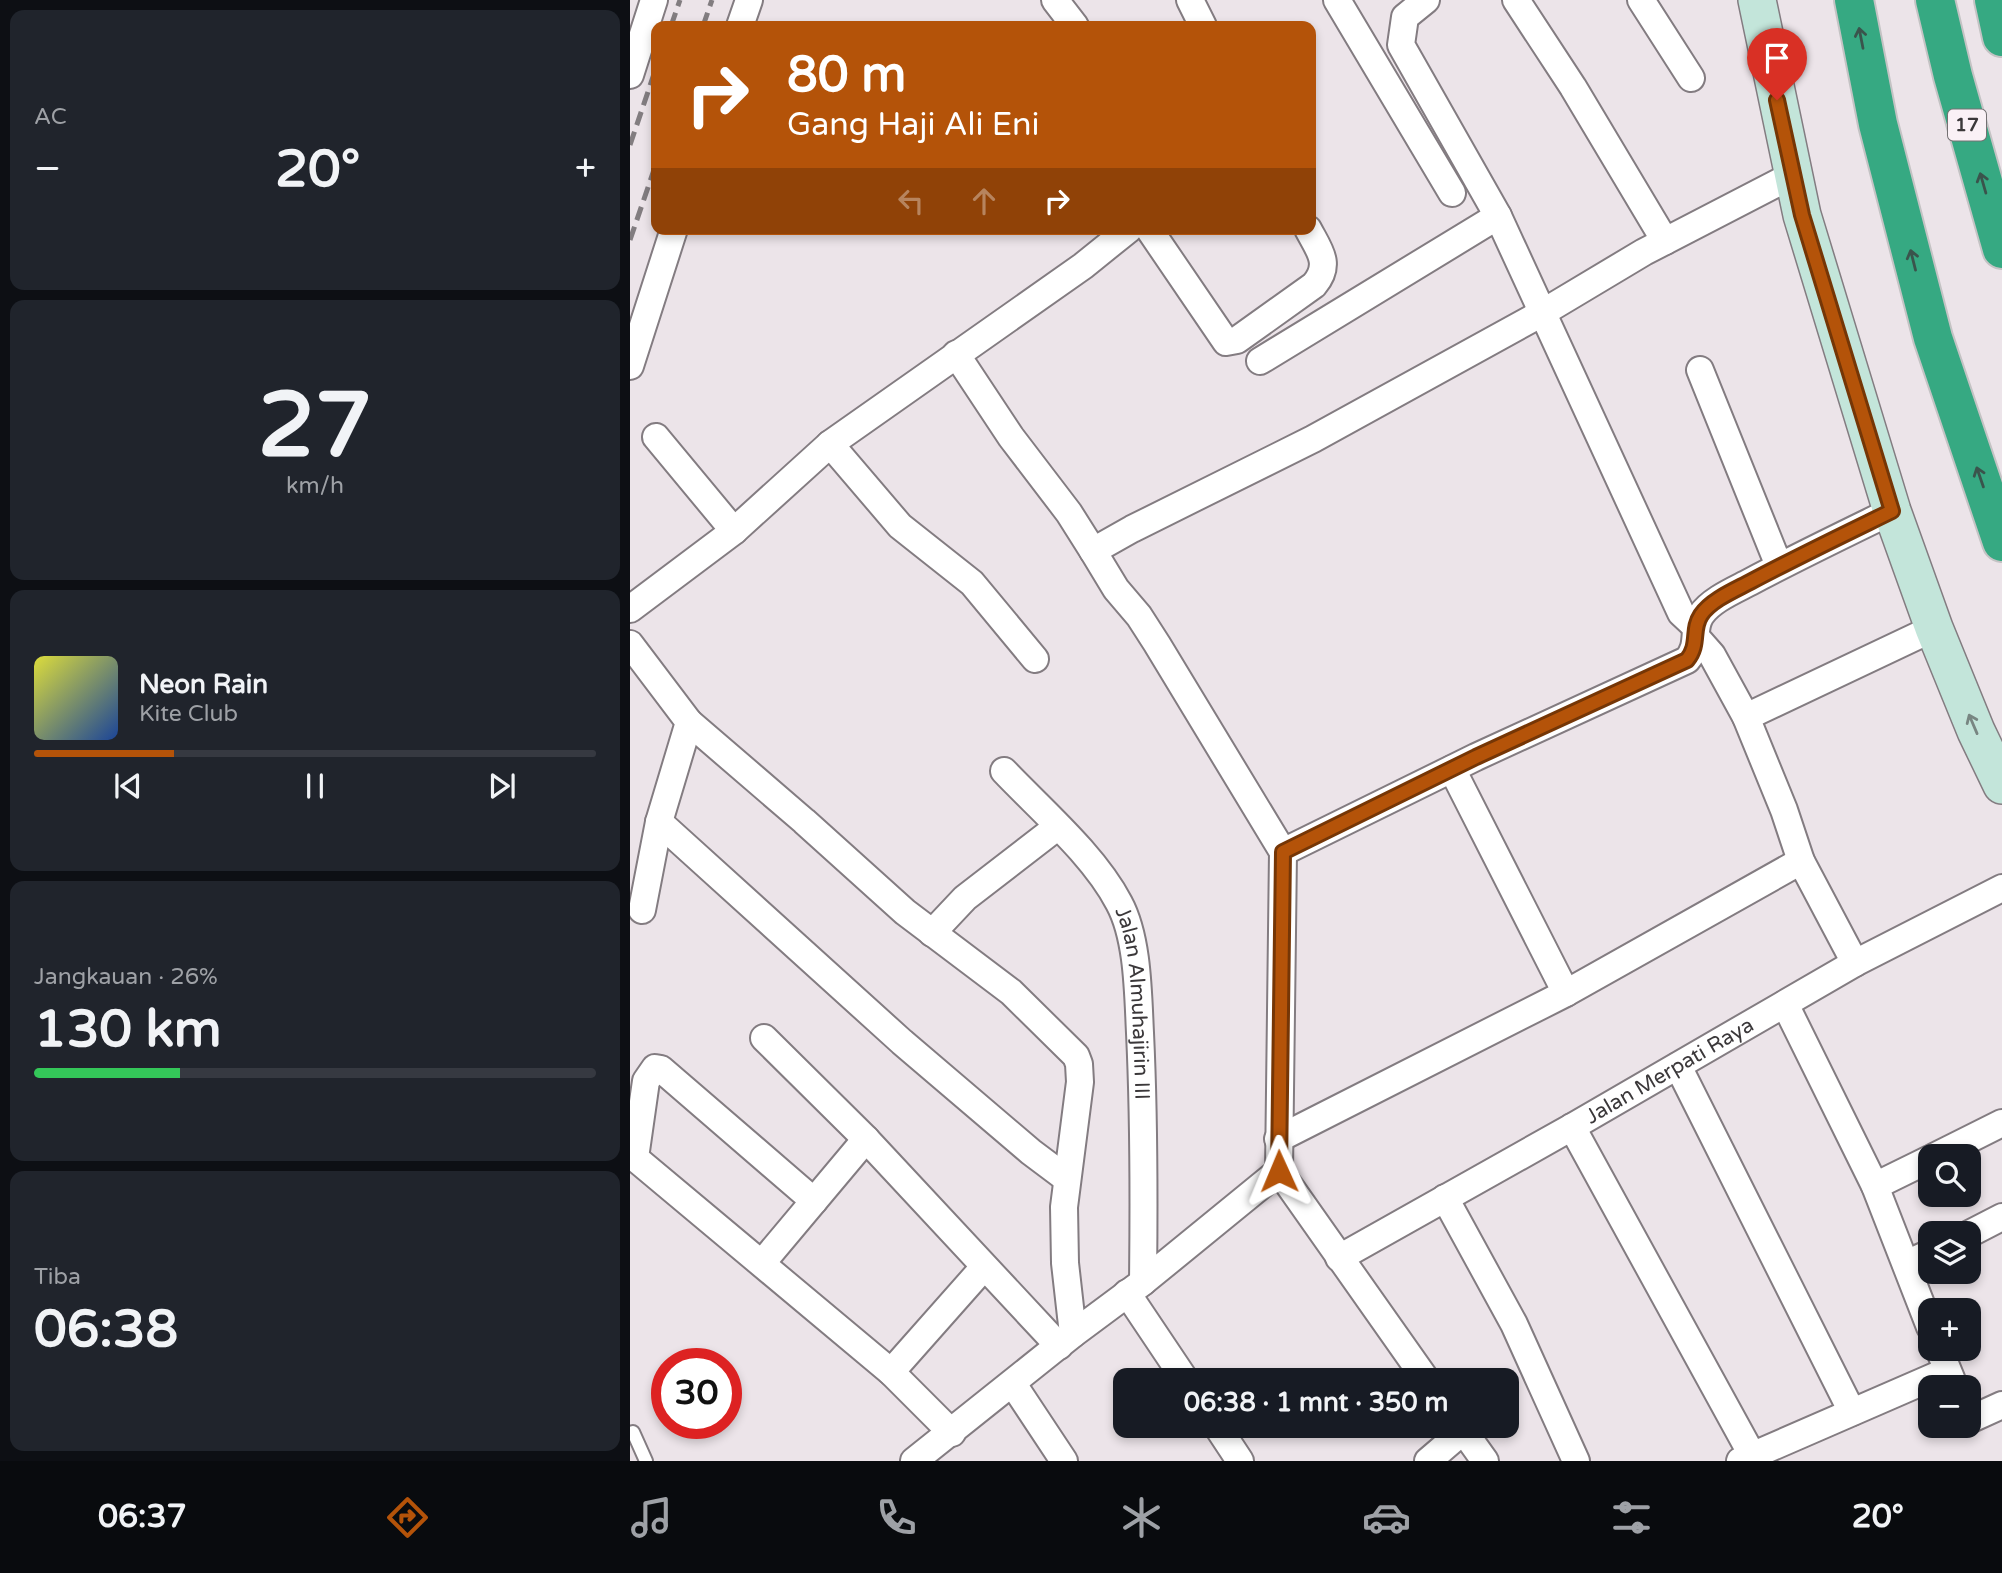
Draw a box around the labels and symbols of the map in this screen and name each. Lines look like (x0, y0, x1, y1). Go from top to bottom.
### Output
one-way arrow (1854, 27, 1868, 50)
pin (1747, 28, 1807, 100)
road number: 17 (1948, 110, 1986, 140)
one-way arrow (1976, 172, 1989, 194)
one-way arrow (1906, 249, 1919, 272)
one-way arrow (1973, 466, 1986, 488)
one-way arrow (1965, 713, 1978, 735)
street label: Jalan Almuhajirin III (1110, 903, 1155, 1100)
street label: Jalan Merpati Raya (1581, 1012, 1758, 1129)
position arrow (1242, 1134, 1316, 1208)
speed limit sign: 30 (651, 1348, 742, 1439)

